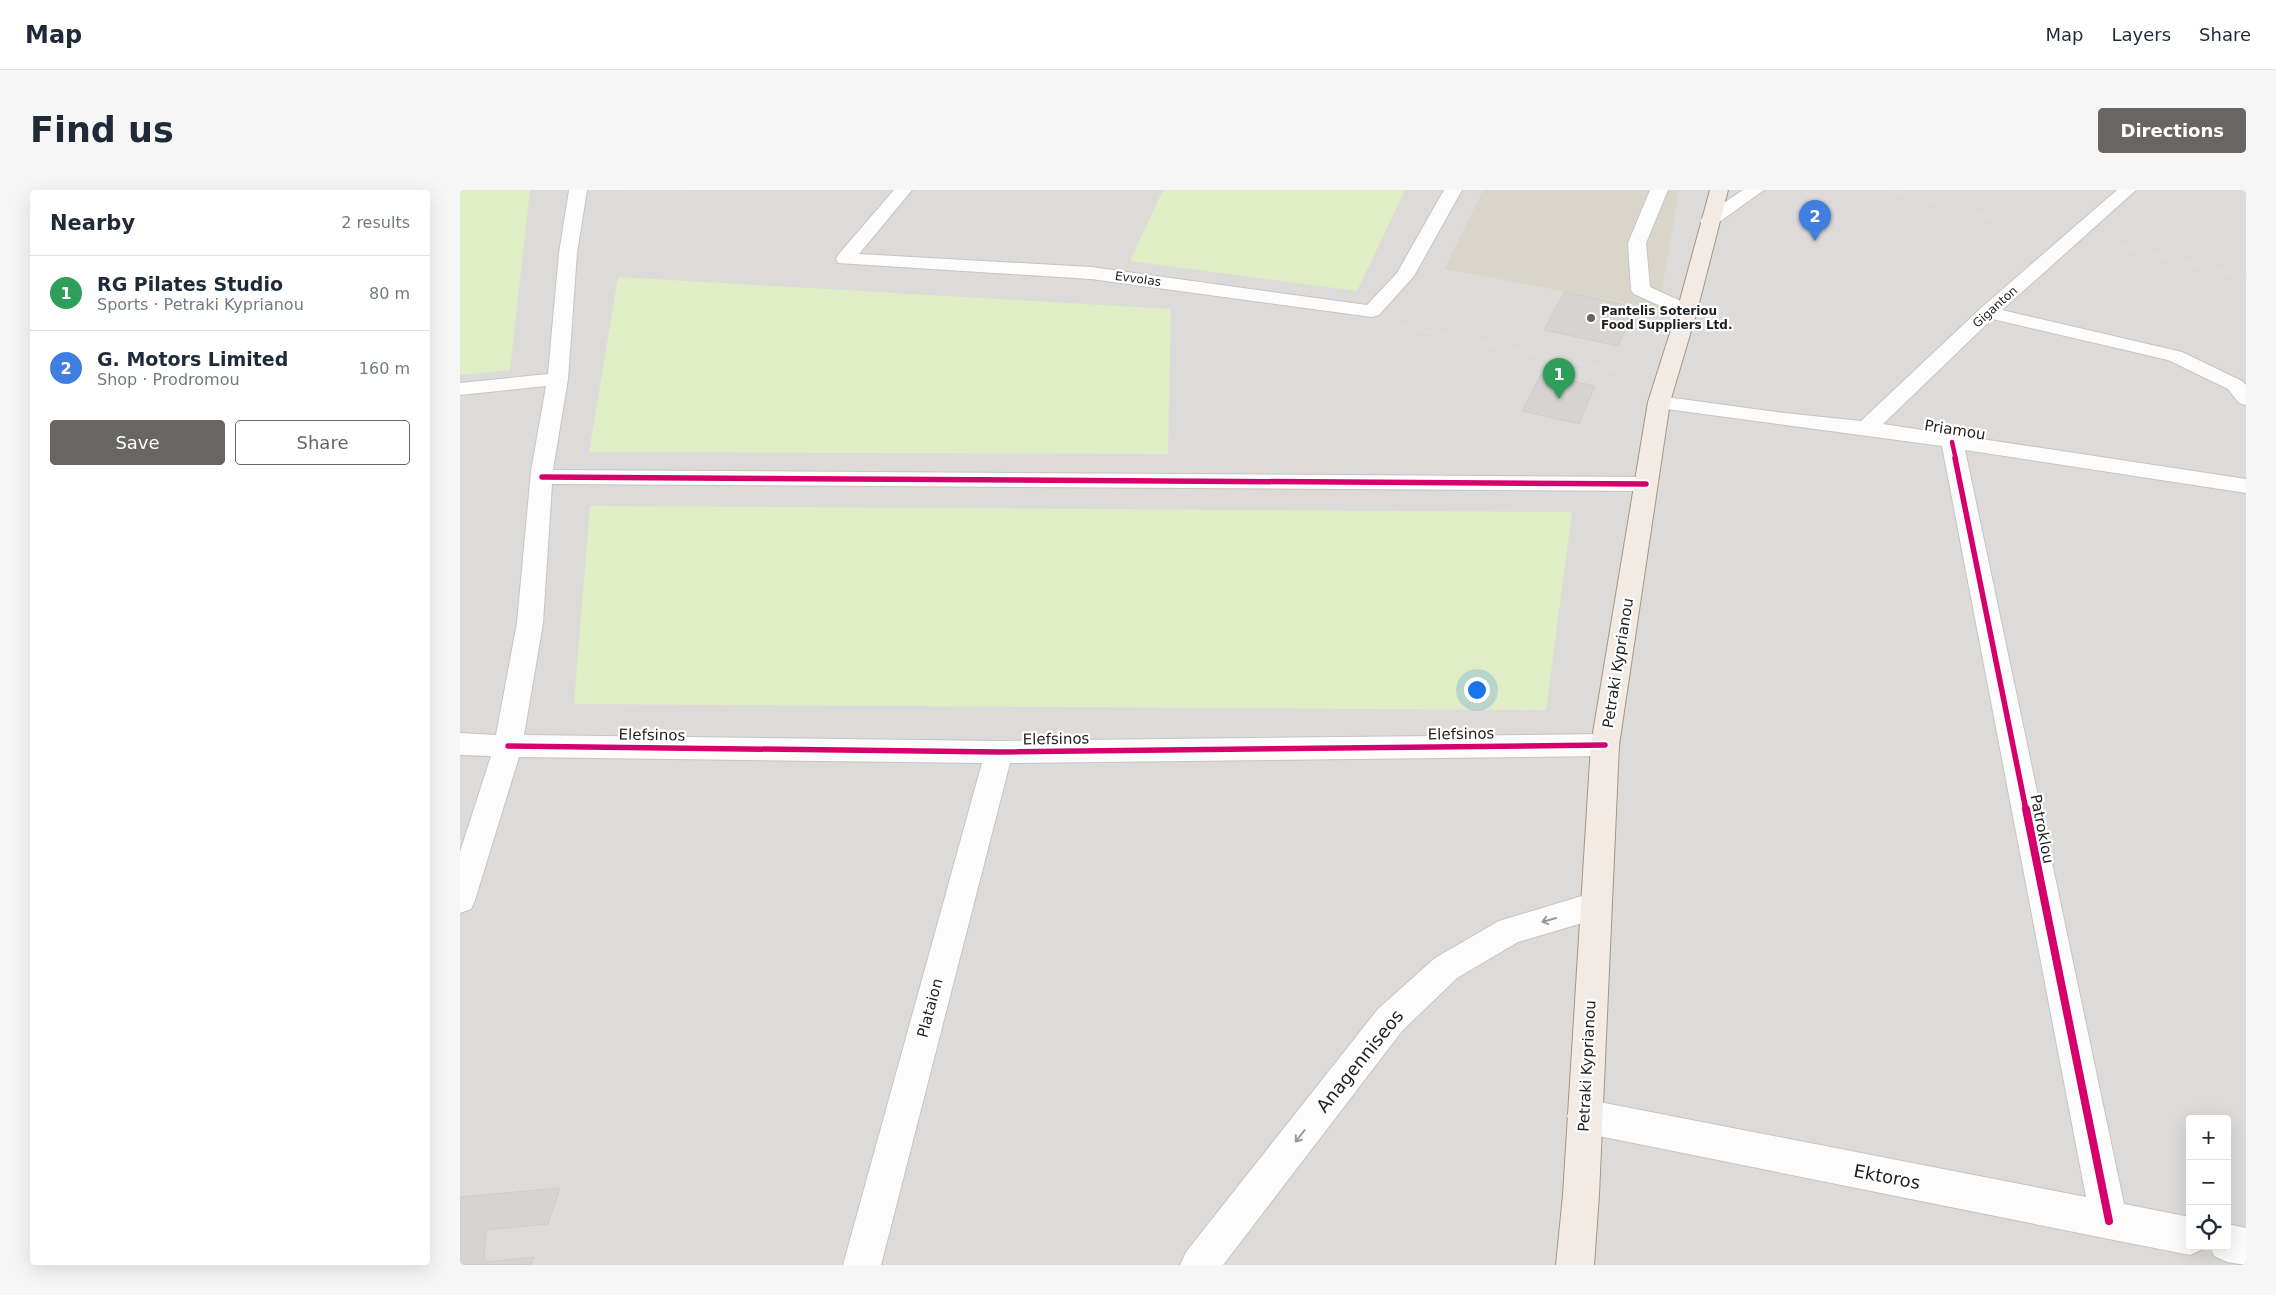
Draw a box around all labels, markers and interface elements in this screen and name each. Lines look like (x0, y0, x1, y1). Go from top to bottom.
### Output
text: Map (25, 21, 82, 49)
text: Map (2045, 24, 2083, 45)
text: Layers (2111, 24, 2171, 45)
text: Share (2199, 24, 2251, 45)
button: Directions (2098, 108, 2246, 153)
text: Find us (30, 110, 174, 150)
pin: 2 (1799, 200, 1831, 241)
text: Nearby (50, 211, 135, 235)
text: 2 results (341, 213, 410, 232)
street label: EvvoIas (1114, 269, 1162, 289)
text: RG Pilates Studio (97, 273, 283, 295)
street label: Giganton (1970, 283, 2020, 331)
text: 1 (60, 284, 72, 303)
text: 80 m (369, 284, 410, 303)
text: Sports · Petraki Kyprianou (97, 295, 304, 314)
place label: Pantelis Soteriou Food Suppliers Ltd. (1601, 304, 1732, 332)
marker: Pantelis Soteriou Food Suppliers Ltd. (1585, 312, 1597, 324)
text: G. Motors Limited (97, 348, 288, 370)
pin: 1 (1543, 358, 1575, 399)
text: 2 (60, 359, 72, 378)
text: 160 m (359, 359, 410, 378)
text: Shop · Prodromou (97, 370, 240, 389)
street label: Priamou (1923, 416, 1987, 444)
button: Save (50, 420, 225, 465)
button: Share (235, 420, 410, 465)
street label: Petraki Kyprianou (1599, 597, 1637, 729)
your location (1464, 677, 1490, 703)
street label: Elefsinos (1428, 724, 1495, 744)
street label: Elefsinos (619, 725, 686, 745)
street label: Elefsinos (1023, 729, 1090, 749)
street label: Patroklou (2026, 793, 2058, 865)
one-way arrow (1541, 915, 1557, 925)
street label: Plataion (913, 977, 947, 1039)
street label: Petraki Kyprianou (1575, 1000, 1599, 1132)
street label: Anagenniseos (1312, 1005, 1407, 1116)
map controls (2186, 1115, 2231, 1250)
button: + (2186, 1115, 2231, 1160)
one-way arrow (1294, 1129, 1305, 1142)
street label: Ektoros (1852, 1160, 1922, 1193)
button: − (2186, 1160, 2231, 1205)
button: locate (2186, 1205, 2231, 1250)

